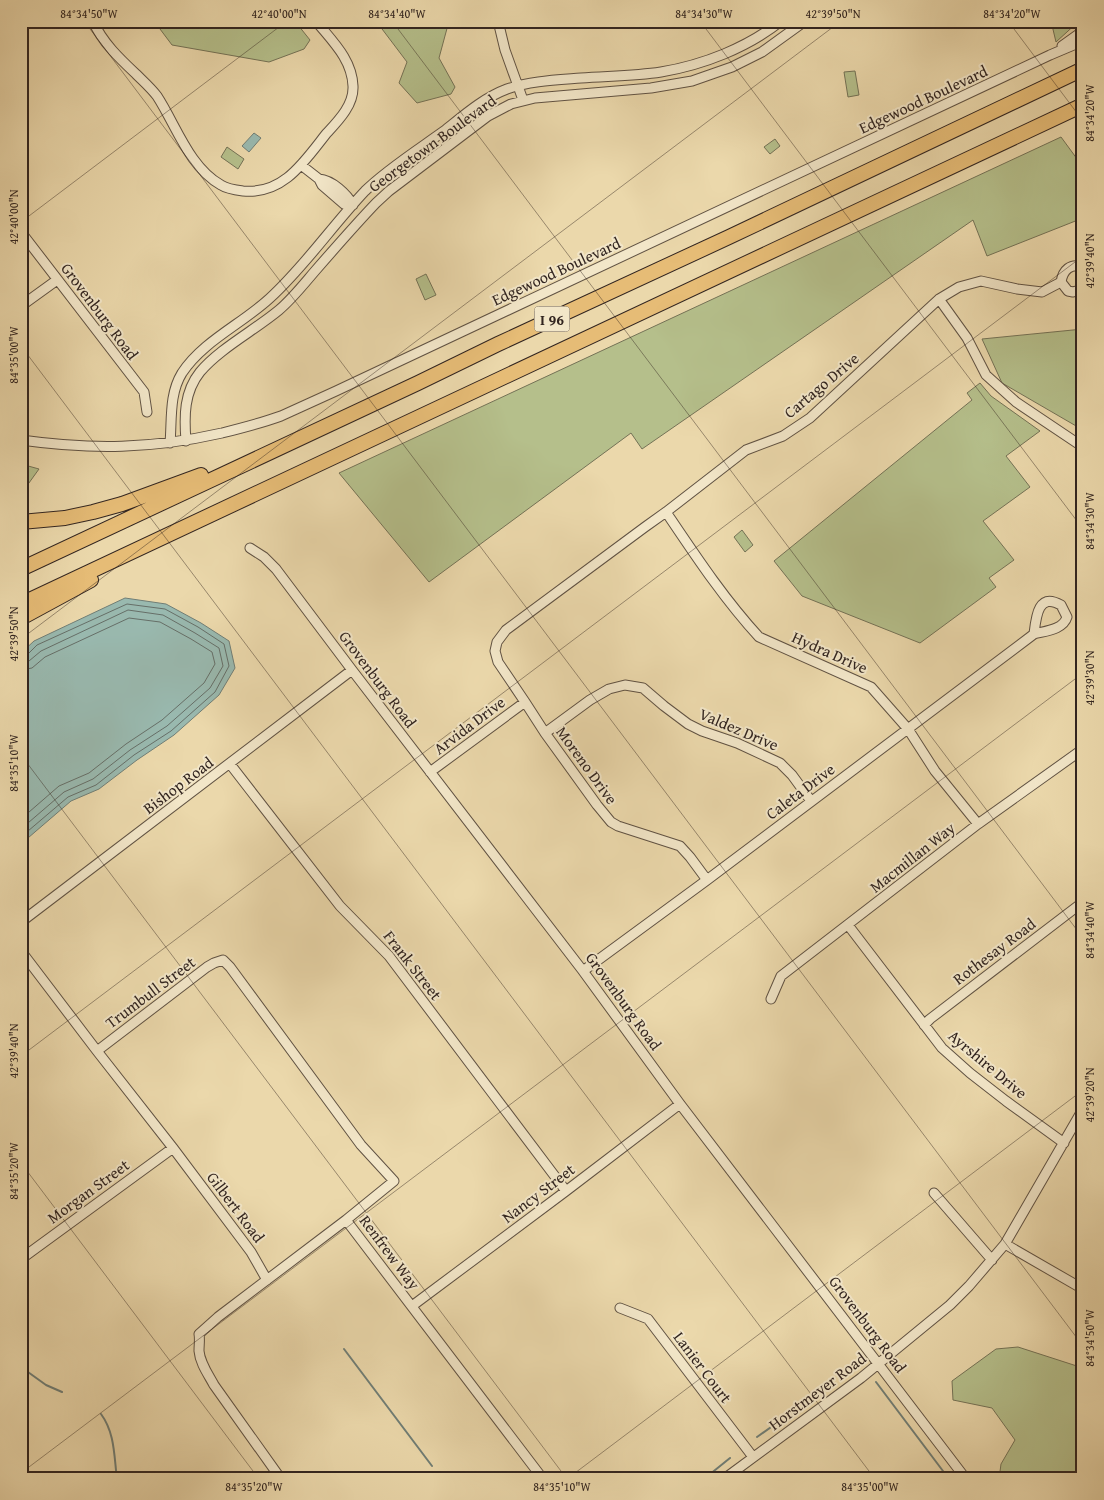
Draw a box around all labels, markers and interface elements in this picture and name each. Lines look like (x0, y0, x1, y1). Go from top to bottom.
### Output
text: 84°34'50"W (60, 5, 119, 22)
text: 42°40'00"N (251, 5, 307, 22)
text: 84°34'40"W (368, 5, 427, 22)
text: 84°34'30"W (675, 5, 734, 22)
text: 42°39'50"N (805, 5, 861, 22)
text: 84°34'20"W (983, 5, 1042, 22)
street label: Edgewood Boulevard (855, 58, 992, 139)
text: 84°34'20"W (1081, 83, 1098, 142)
street label: Georgetown Boulevard (363, 88, 501, 198)
text: 42°40'00"N (5, 189, 22, 245)
street label: Edgewood Boulevard (488, 230, 625, 311)
text: 42°39'40"N (1081, 233, 1098, 289)
street label: Grovenburg Road (55, 257, 145, 365)
road number: I 96 (534, 306, 570, 332)
text: 84°35'00"W (5, 325, 22, 384)
street label: Cartago Drive (778, 346, 864, 424)
text: 84°34'30"W (1081, 491, 1098, 550)
text: 42°39'50"N (5, 606, 22, 662)
street label: Grovenburg Road (333, 625, 423, 733)
street label: Hydra Drive (788, 625, 872, 679)
text: 42°39'30"N (1081, 650, 1098, 706)
street label: Arvida Drive (428, 690, 510, 760)
street label: Valdez Drive (696, 702, 782, 756)
street label: Moreno Drive (550, 721, 624, 809)
text: 84°35'10"W (5, 733, 22, 792)
street label: Bishop Road (138, 750, 219, 819)
street label: Caleta Drive (760, 757, 840, 825)
street label: Macmillan Way (864, 816, 960, 898)
text: 84°34'40"W (1081, 900, 1098, 959)
street label: Rothesay Road (947, 912, 1041, 990)
street label: Frank Street (378, 925, 448, 1005)
street label: Grovenburg Road (580, 947, 668, 1055)
street label: Trumbull Street (100, 950, 200, 1034)
text: 42°39'40"N (5, 1023, 22, 1079)
street label: Ayrshire Drive (943, 1024, 1033, 1104)
text: 42°39'20"N (1081, 1067, 1098, 1123)
text: 84°35'20"W (5, 1141, 22, 1200)
street label: Morgan Street (42, 1153, 134, 1229)
street label: Nancy Street (496, 1157, 580, 1228)
street label: Gilbert Road (201, 1166, 271, 1248)
street label: Renfrew Way (354, 1210, 426, 1294)
street label: Grovenburg Road (823, 1270, 913, 1378)
text: 84°34'50"W (1081, 1308, 1098, 1367)
street label: Lanier Court (668, 1326, 738, 1408)
street label: Horstmeyer Road (763, 1346, 871, 1436)
text: 84°35'20"W (225, 1478, 284, 1495)
text: 84°35'10"W (533, 1478, 592, 1495)
text: 84°35'00"W (841, 1478, 900, 1495)

